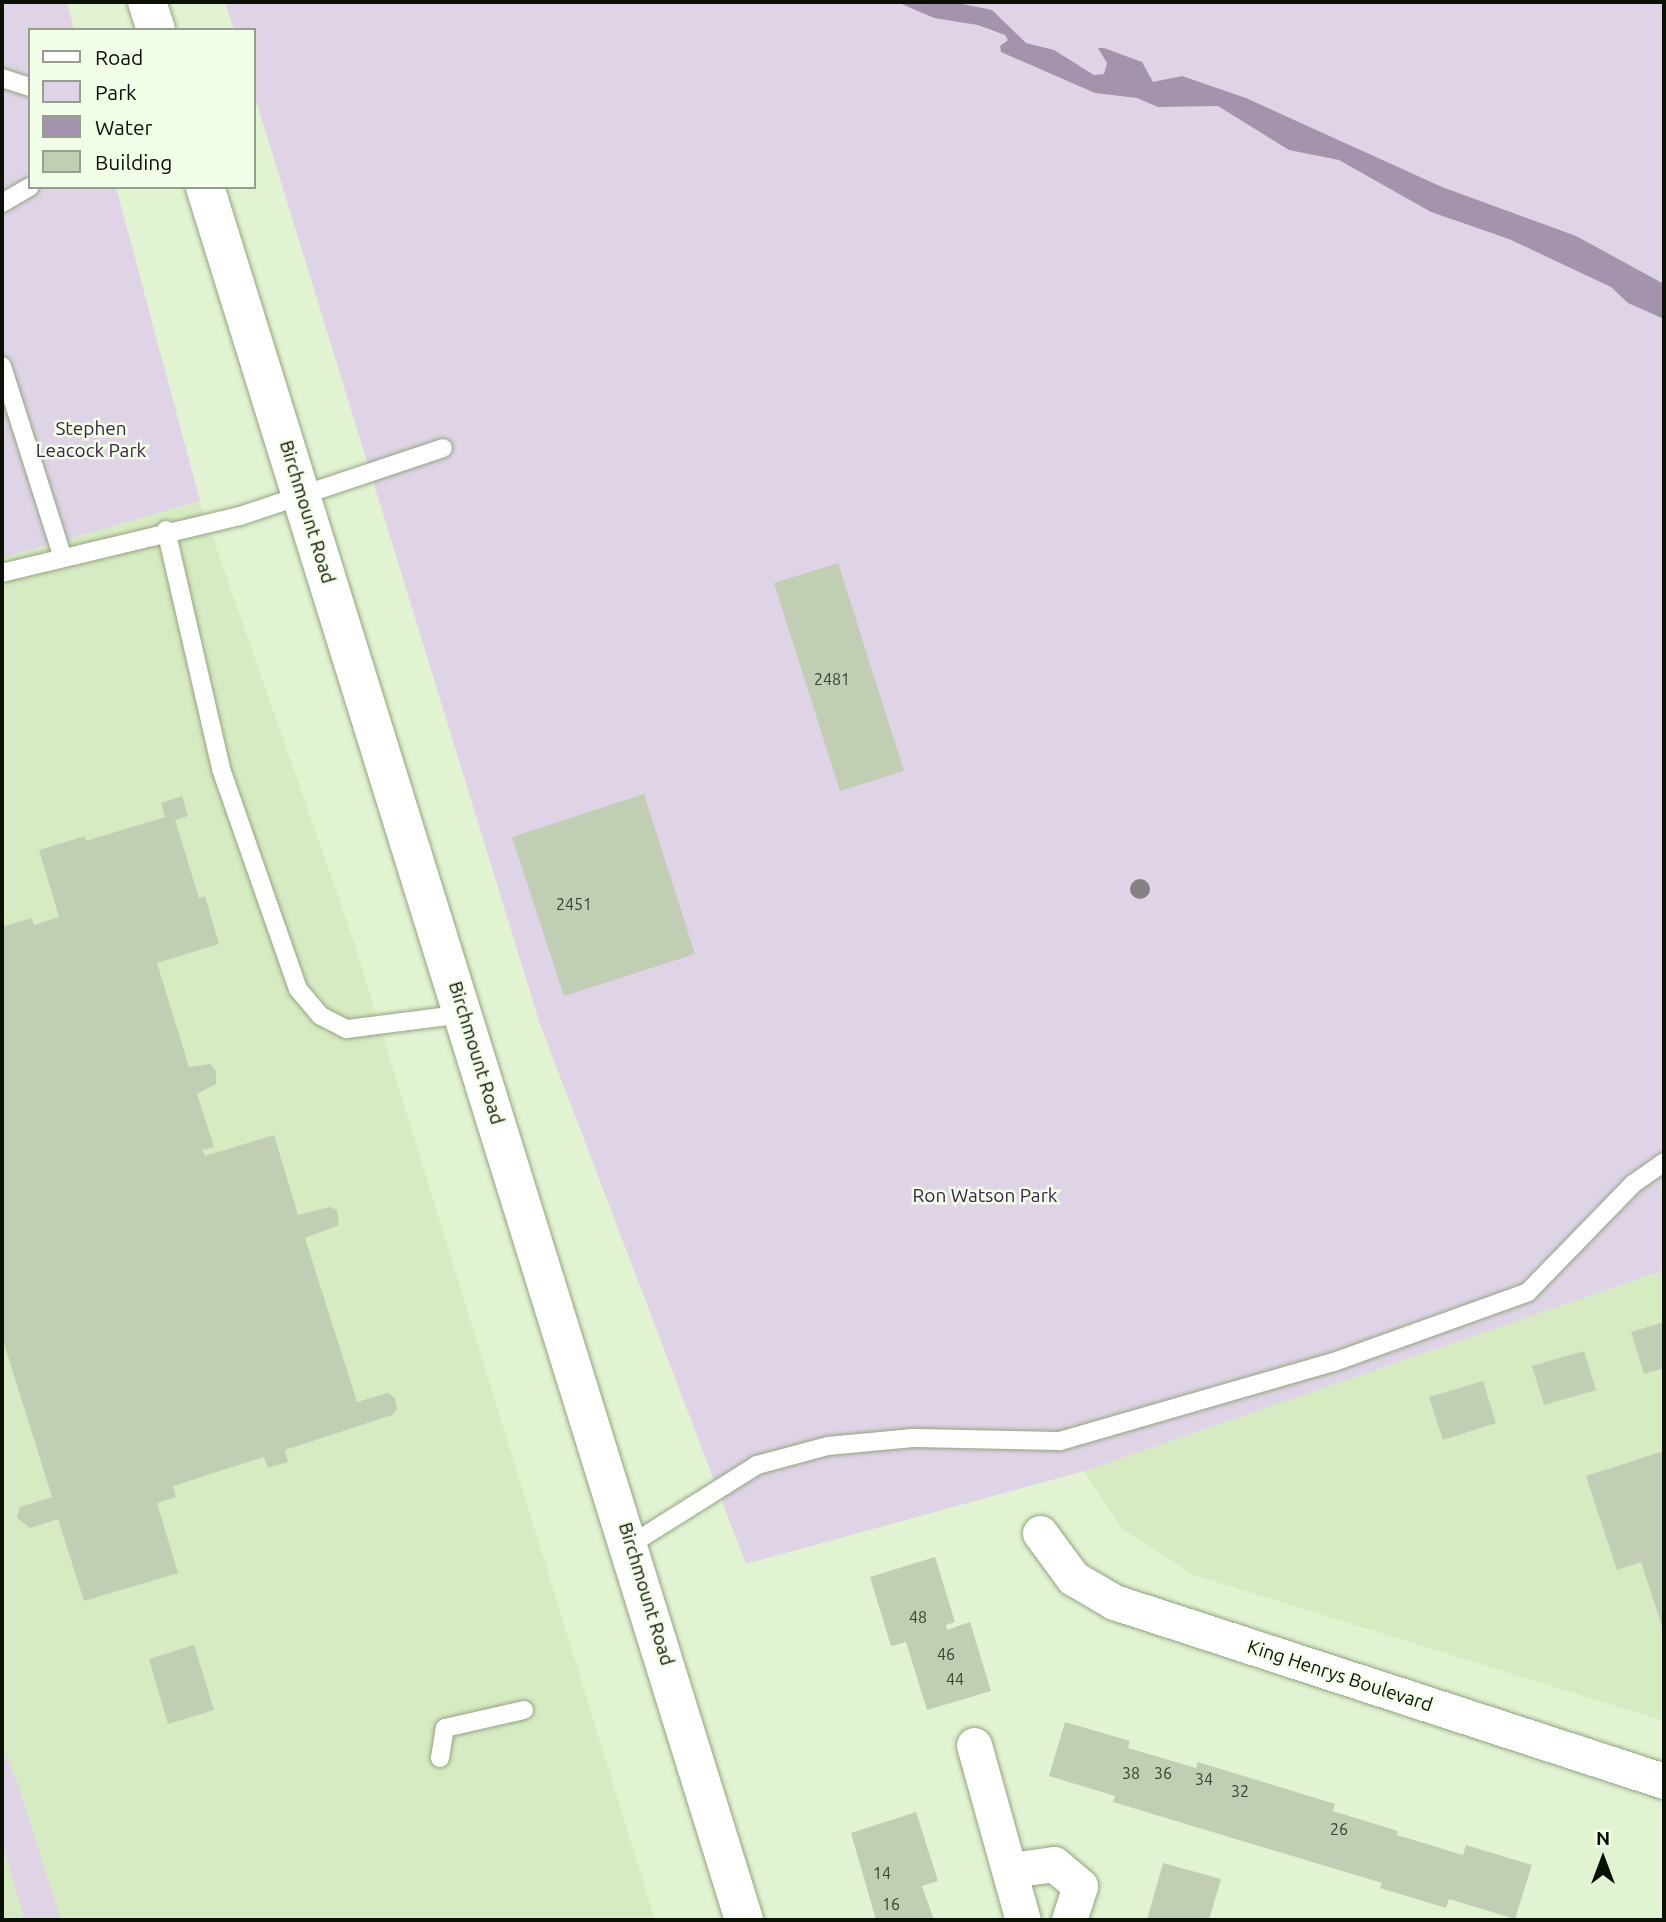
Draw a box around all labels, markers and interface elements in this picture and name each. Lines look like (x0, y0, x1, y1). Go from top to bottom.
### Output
legend (28, 28, 256, 189)
text: Road (95, 45, 143, 69)
text: Park (95, 80, 137, 104)
text: Water (95, 115, 153, 139)
text: Building (95, 150, 172, 174)
park label: Stephen Leacock Park (36, 418, 146, 462)
street label: Birchmount Road (274, 438, 340, 586)
house number: 2481 (814, 669, 850, 689)
house number: 2451 (556, 894, 592, 914)
street label: Birchmount Road (443, 979, 509, 1127)
park label: Ron Watson Park (913, 1185, 1057, 1207)
street label: Birchmount Road (613, 1520, 679, 1668)
house number: 48 (909, 1607, 927, 1627)
street label: King Henrys Boulevard (1244, 1635, 1436, 1717)
house number: 46 (937, 1644, 955, 1664)
house number: 44 (946, 1669, 964, 1689)
house number: 38 (1122, 1763, 1140, 1783)
house number: 36 (1154, 1763, 1172, 1783)
house number: 34 (1195, 1769, 1213, 1789)
house number: 32 (1231, 1781, 1249, 1801)
house number: 26 (1330, 1819, 1348, 1839)
north arrow (1568, 1824, 1638, 1894)
text: N (1596, 1827, 1610, 1849)
house number: 14 (873, 1863, 891, 1883)
house number: 16 (882, 1894, 900, 1914)

